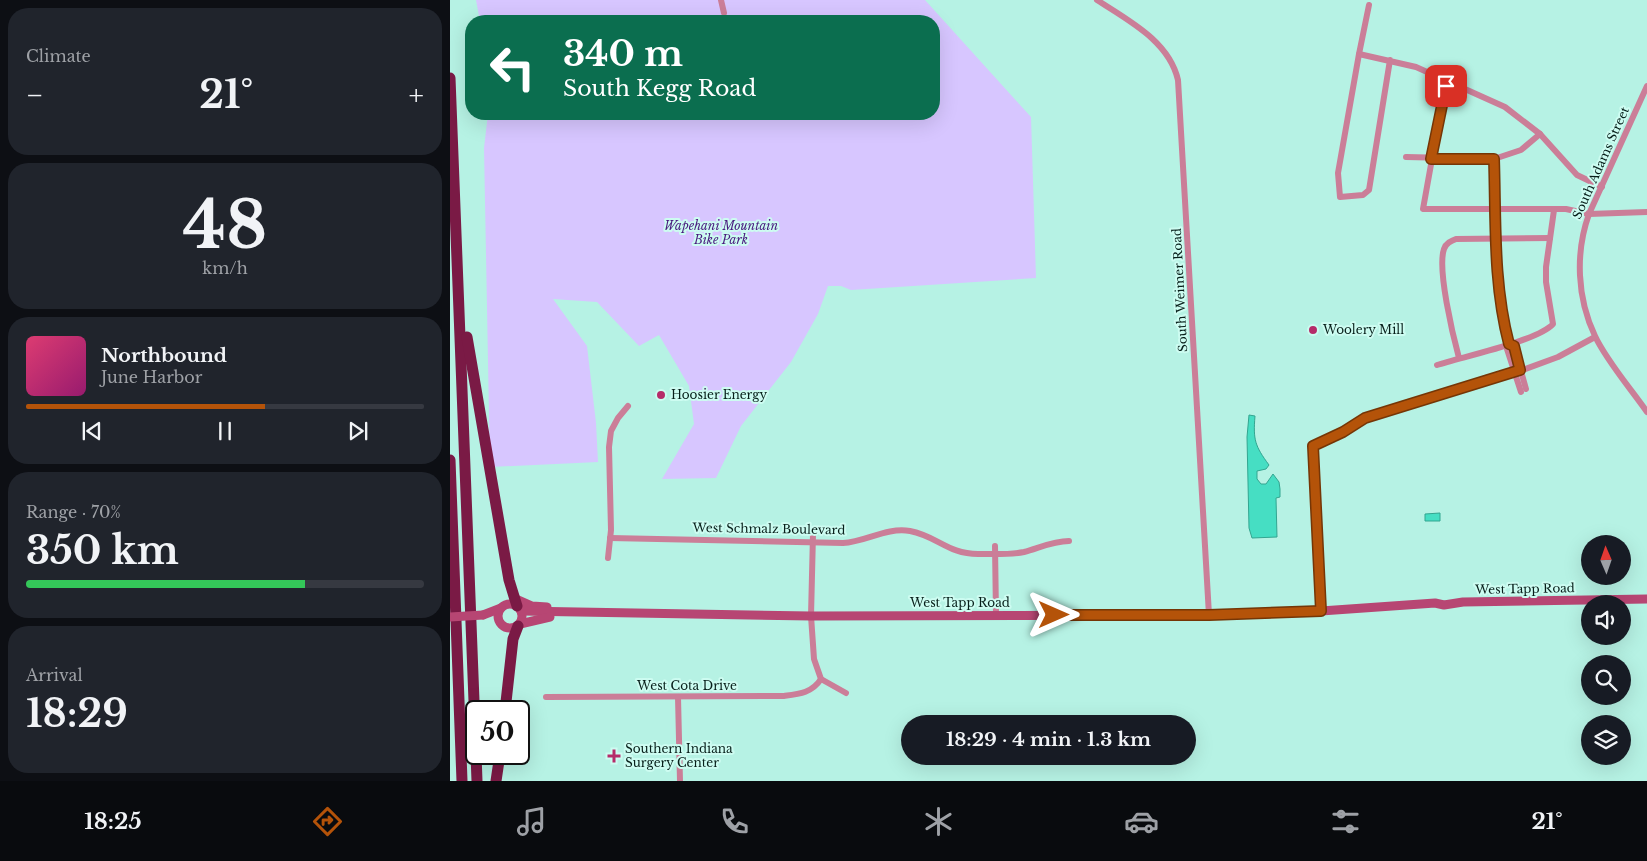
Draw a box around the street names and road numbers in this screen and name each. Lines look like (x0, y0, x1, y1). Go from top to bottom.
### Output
street label: South Adams Street (1569, 104, 1632, 221)
street label: South Weimer Road (1169, 228, 1190, 352)
street label: West Schmalz Boulevard (692, 520, 846, 537)
street label: West Tapp Road (1474, 580, 1575, 597)
street label: West Tapp Road (909, 595, 1010, 610)
street label: West Cota Drive (636, 678, 737, 693)

